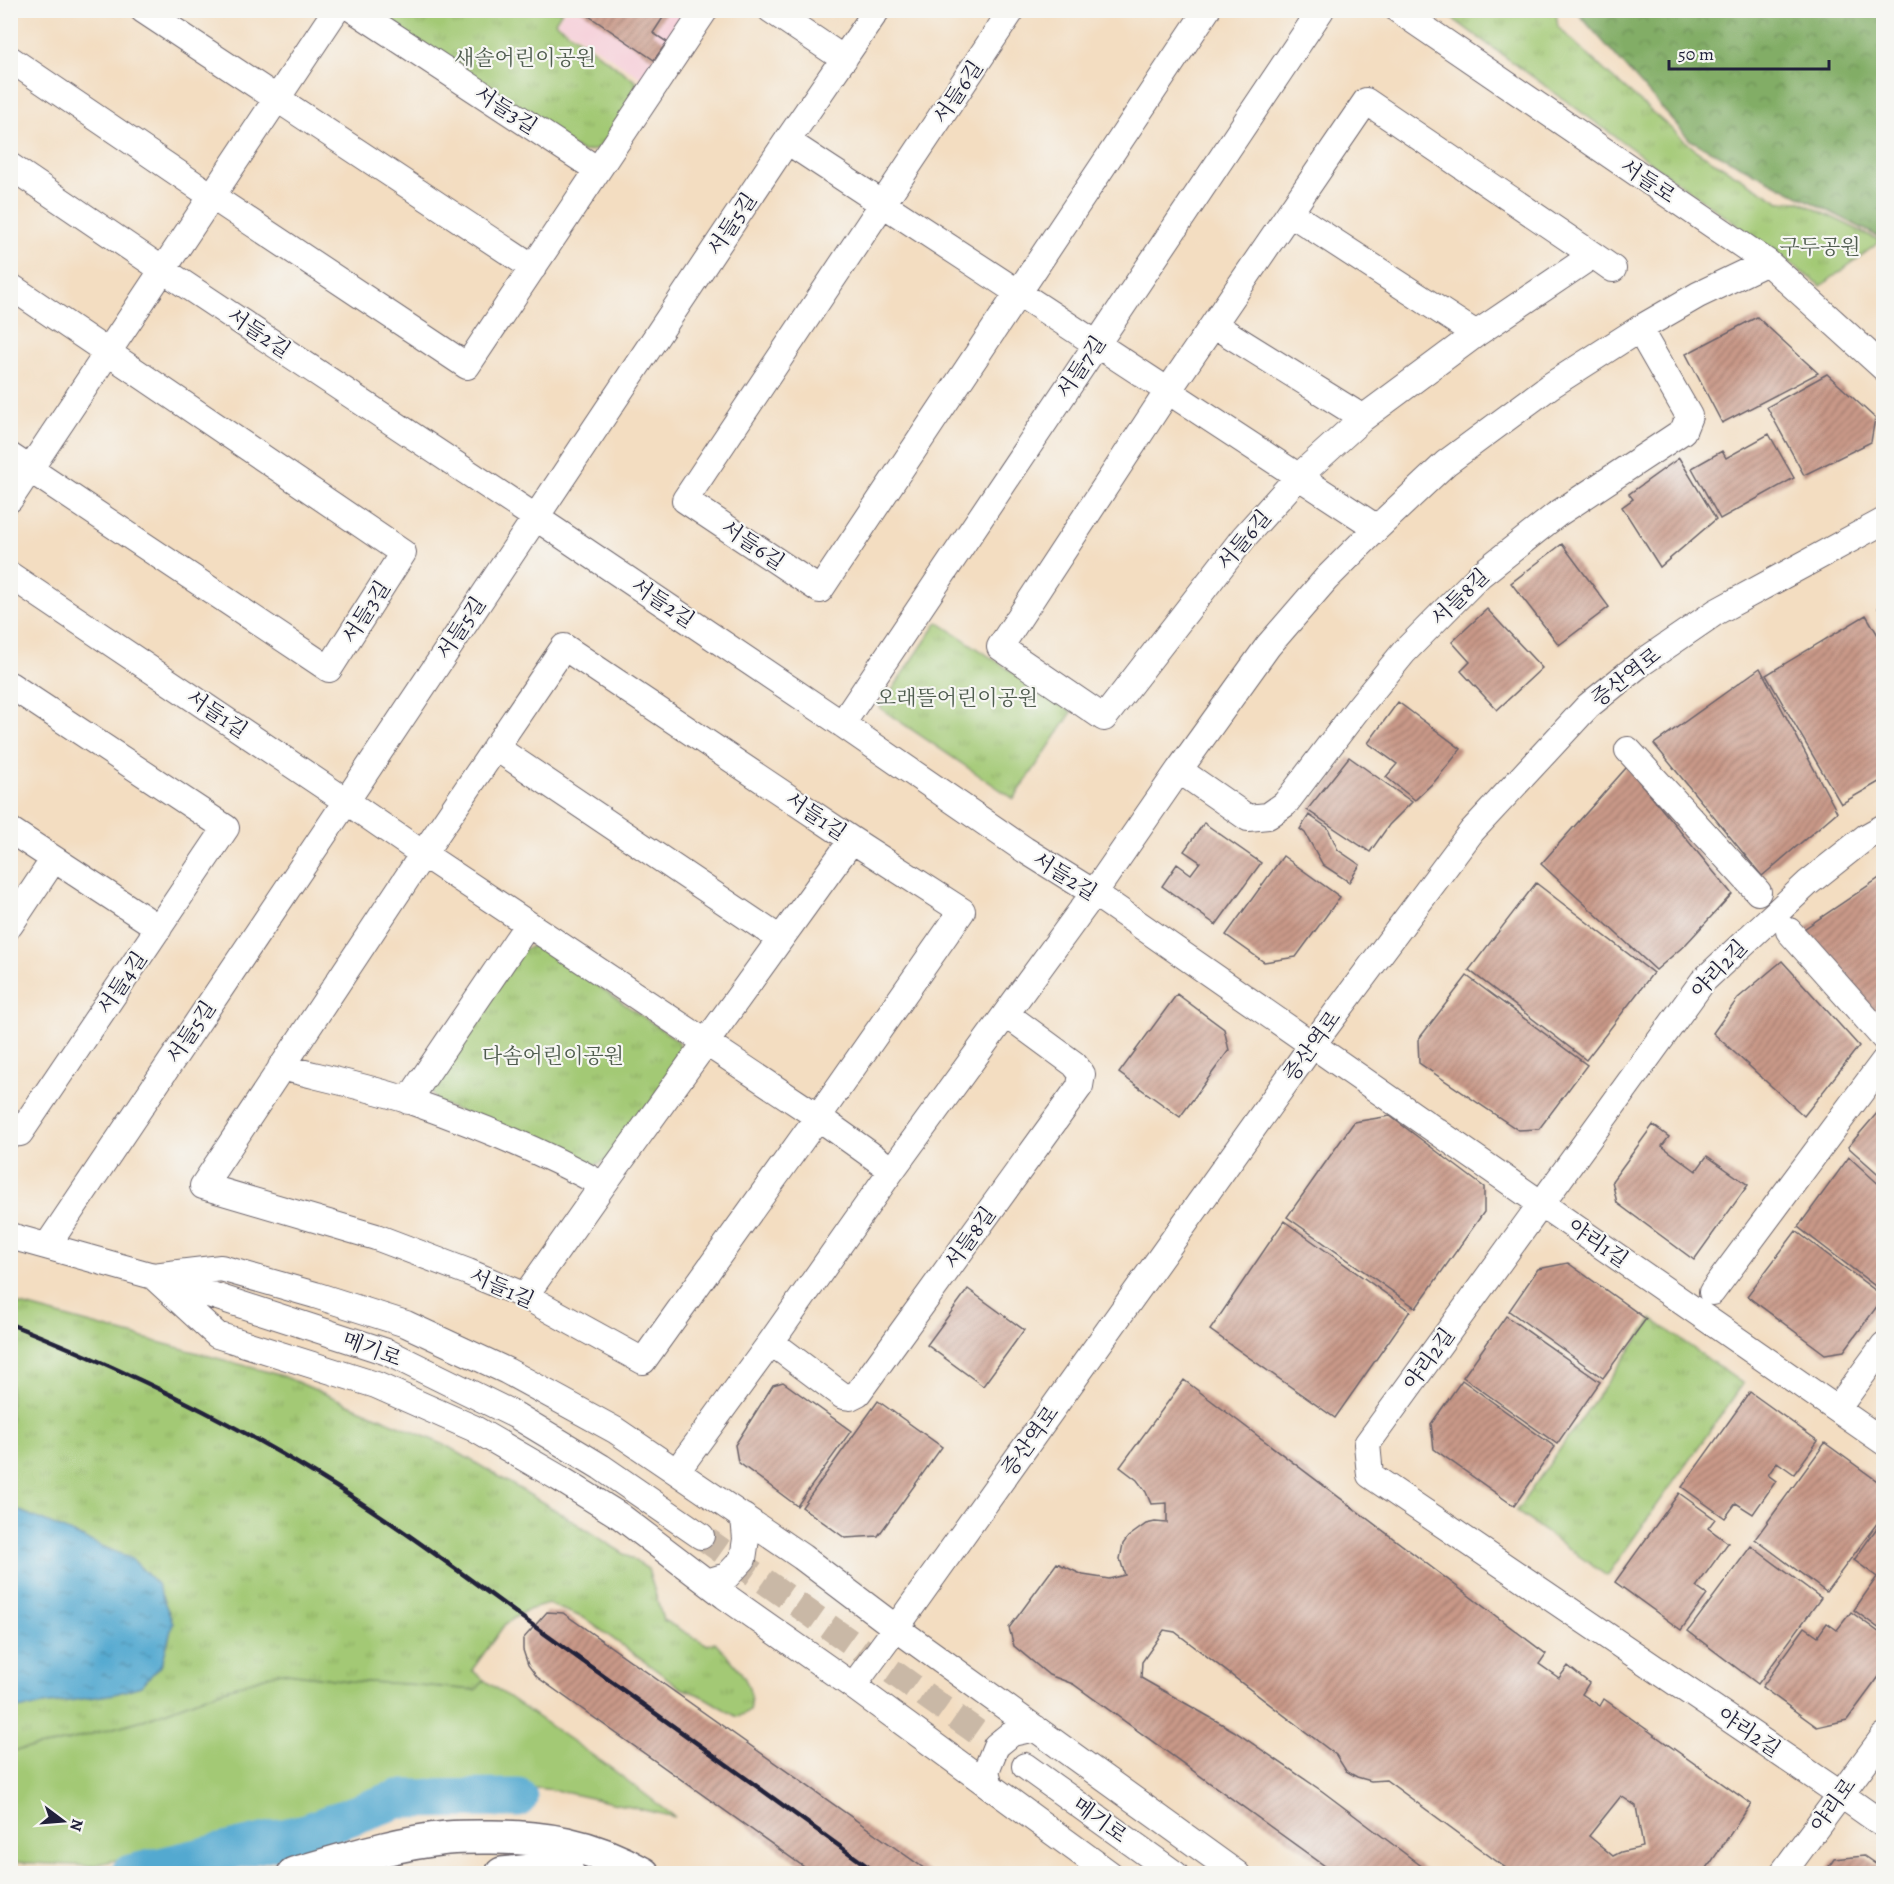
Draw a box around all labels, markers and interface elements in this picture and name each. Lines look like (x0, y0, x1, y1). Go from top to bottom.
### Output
scale bar (1669, 33, 1830, 71)
text: 50 m (1678, 42, 1714, 66)
park label: 새솔어린이공원 (454, 44, 596, 72)
street label: 서들6길 (927, 55, 989, 129)
street label: 서들3길 (469, 79, 543, 141)
street label: 서들로 (1615, 152, 1681, 210)
street label: 서들5길 (701, 187, 763, 261)
park label: 구두공원 (1779, 233, 1861, 261)
street label: 서들2길 (222, 302, 296, 364)
street label: 서들7길 (1050, 330, 1112, 404)
street label: 서들6길 (1211, 504, 1277, 576)
street label: 서들6길 (716, 514, 790, 576)
street label: 서들8길 (1425, 562, 1495, 632)
street label: 서들2길 (626, 572, 700, 634)
street label: 서들3길 (335, 575, 397, 649)
street label: 서들5길 (430, 591, 492, 665)
street label: 증산역로 (1585, 641, 1667, 713)
street label: 서들1길 (181, 683, 253, 745)
park label: 오래뜰어린이공원 (876, 684, 1038, 712)
street label: 서들1길 (780, 785, 852, 847)
street label: 서들2길 (1028, 845, 1102, 907)
street label: 야리2길 (1685, 934, 1753, 1004)
street label: 서들4길 (91, 946, 153, 1020)
street label: 서들5길 (160, 995, 222, 1069)
street label: 증산역로 (1277, 1005, 1347, 1087)
park label: 다솜어린이공원 (482, 1042, 624, 1070)
street label: 서들8길 (938, 1201, 1002, 1275)
street label: 야리1길 (1562, 1212, 1634, 1274)
street label: 서들1길 (465, 1261, 539, 1315)
street label: 야리2길 (1397, 1322, 1461, 1396)
street label: 메기로 (339, 1325, 405, 1373)
street label: 증산역로 (995, 1400, 1065, 1482)
street label: 야리2길 (1712, 1701, 1786, 1763)
street label: 야리로 (1804, 1772, 1862, 1838)
north arrow (33, 1791, 93, 1851)
street label: 메기로 (1067, 1791, 1133, 1849)
text: N (64, 1816, 89, 1834)

